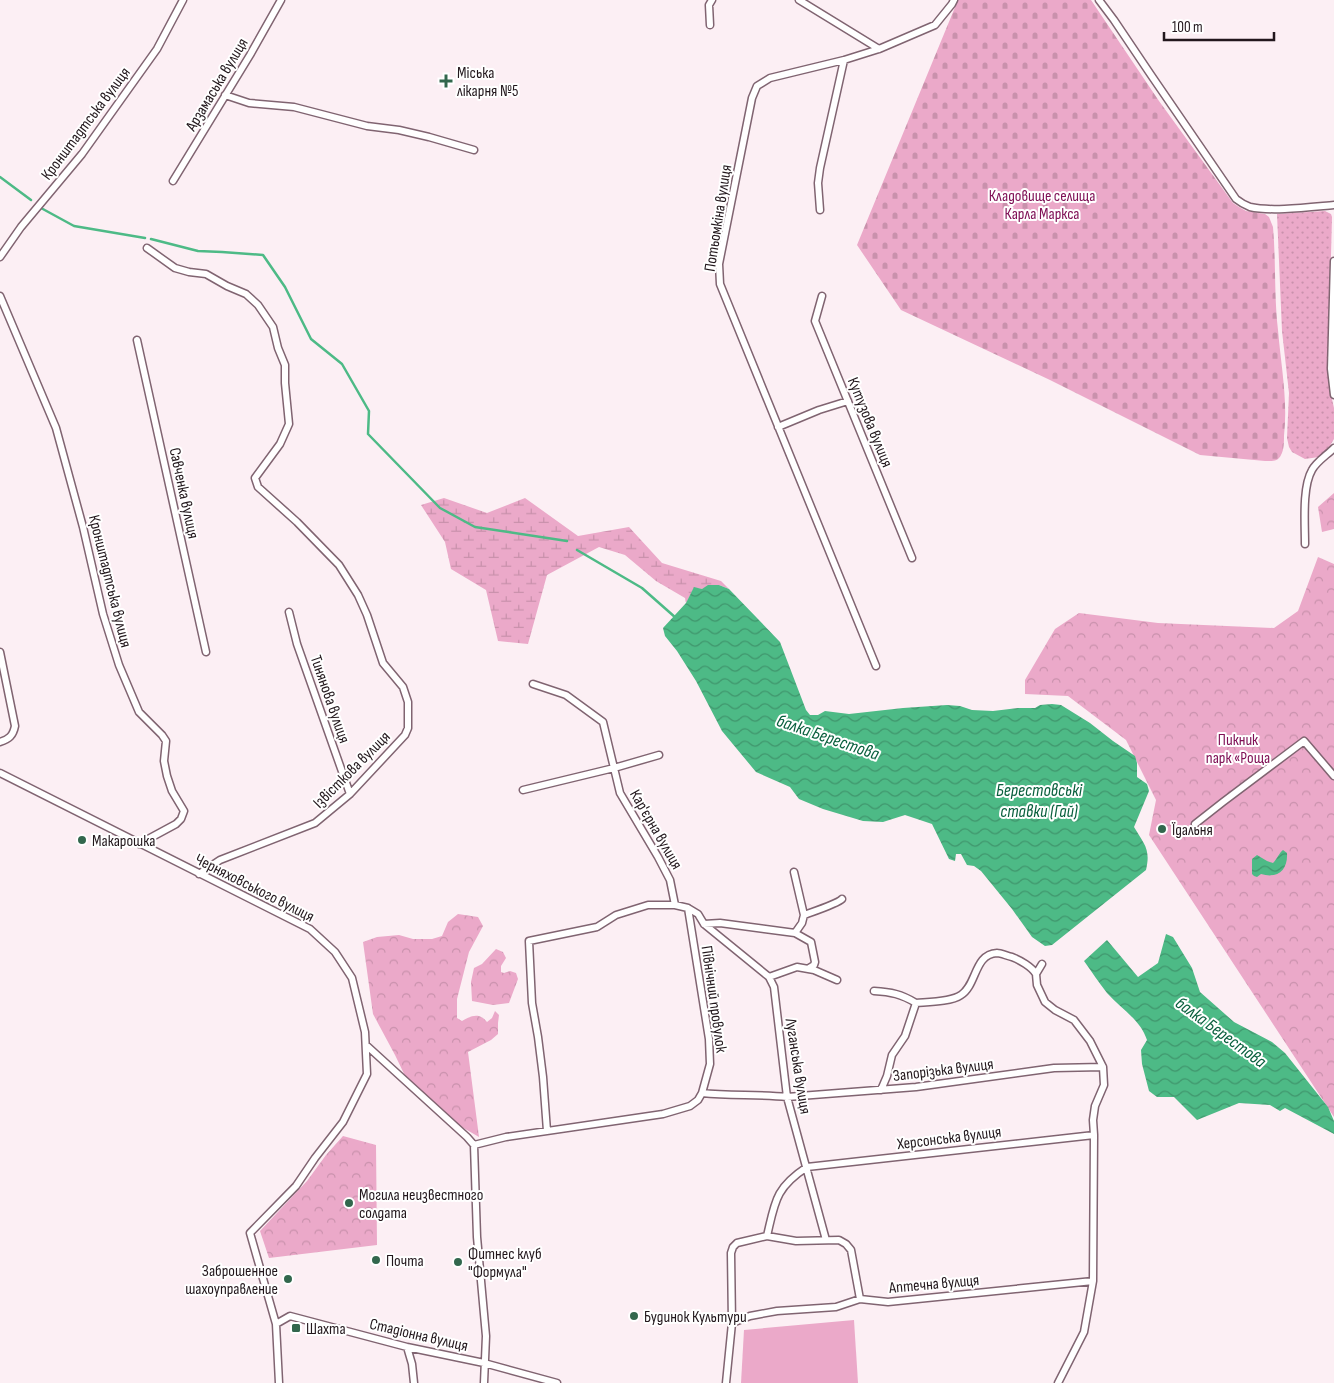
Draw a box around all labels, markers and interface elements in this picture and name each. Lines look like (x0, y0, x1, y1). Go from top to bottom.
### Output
scale bar (1164, 10, 1274, 42)
text: 100 m (1172, 18, 1203, 37)
street label: Арзамаська вулиця (182, 35, 252, 136)
street label: Кронштадтська вулиця (38, 64, 135, 184)
place label: Міська лікарня №5 (457, 64, 518, 101)
marker: Міська лікарня №5 (439, 74, 453, 88)
street label: Потьомкіна вулиця (701, 163, 736, 273)
park label: Кладовище селища Карла Маркса (989, 187, 1095, 224)
street label: Кутузова вулиця (843, 375, 896, 470)
street label: Савченка вулиця (165, 446, 202, 541)
street label: Кронштадтська вулиця (84, 513, 135, 650)
street label: Тинянова вулиця (306, 653, 353, 746)
water label: балка Берестова (774, 710, 882, 765)
street label: Iзвiсткова вулиця (310, 728, 395, 813)
park label: Пикник парк «Роща (1206, 731, 1270, 768)
water label: Берестовські ставки (Гай) (996, 780, 1083, 822)
street label: Кар'єрна вулиця (625, 787, 686, 873)
place label: Їдальня (1171, 821, 1213, 840)
marker: Їдальня (1156, 823, 1168, 835)
place label: Макарошка (92, 832, 155, 851)
marker: Макарошка (76, 834, 88, 846)
street label: Черняховського вулиця (192, 850, 317, 927)
street label: Північний провулок (697, 945, 731, 1055)
water label: балка Берестова (1171, 993, 1271, 1073)
street label: Луганська вулиця (780, 1016, 814, 1115)
street label: Запорізька вулиця (892, 1055, 995, 1086)
street label: Херсонська вулиця (895, 1123, 1002, 1154)
place label: Могила неизвестного солдата (359, 1186, 483, 1223)
marker: Могила неизвестного солдата (343, 1197, 355, 1209)
place label: Фитнес клуб "Формула" (468, 1245, 542, 1282)
place label: Почта (386, 1252, 424, 1271)
marker: Почта (370, 1254, 382, 1266)
marker: Фитнес клуб "Формула" (452, 1256, 464, 1268)
place label: Заброшенное шахоуправление (185, 1262, 278, 1299)
street label: Аптечна вулиця (887, 1271, 980, 1298)
marker: Заброшенное шахоуправление (282, 1273, 294, 1285)
place label: Будинок Культури (644, 1308, 747, 1327)
marker: Будинок Культури (628, 1310, 640, 1322)
street label: Стадіонна вулиця (368, 1315, 470, 1356)
place label: Шахта (306, 1320, 346, 1339)
marker: Шахта (290, 1322, 302, 1334)

